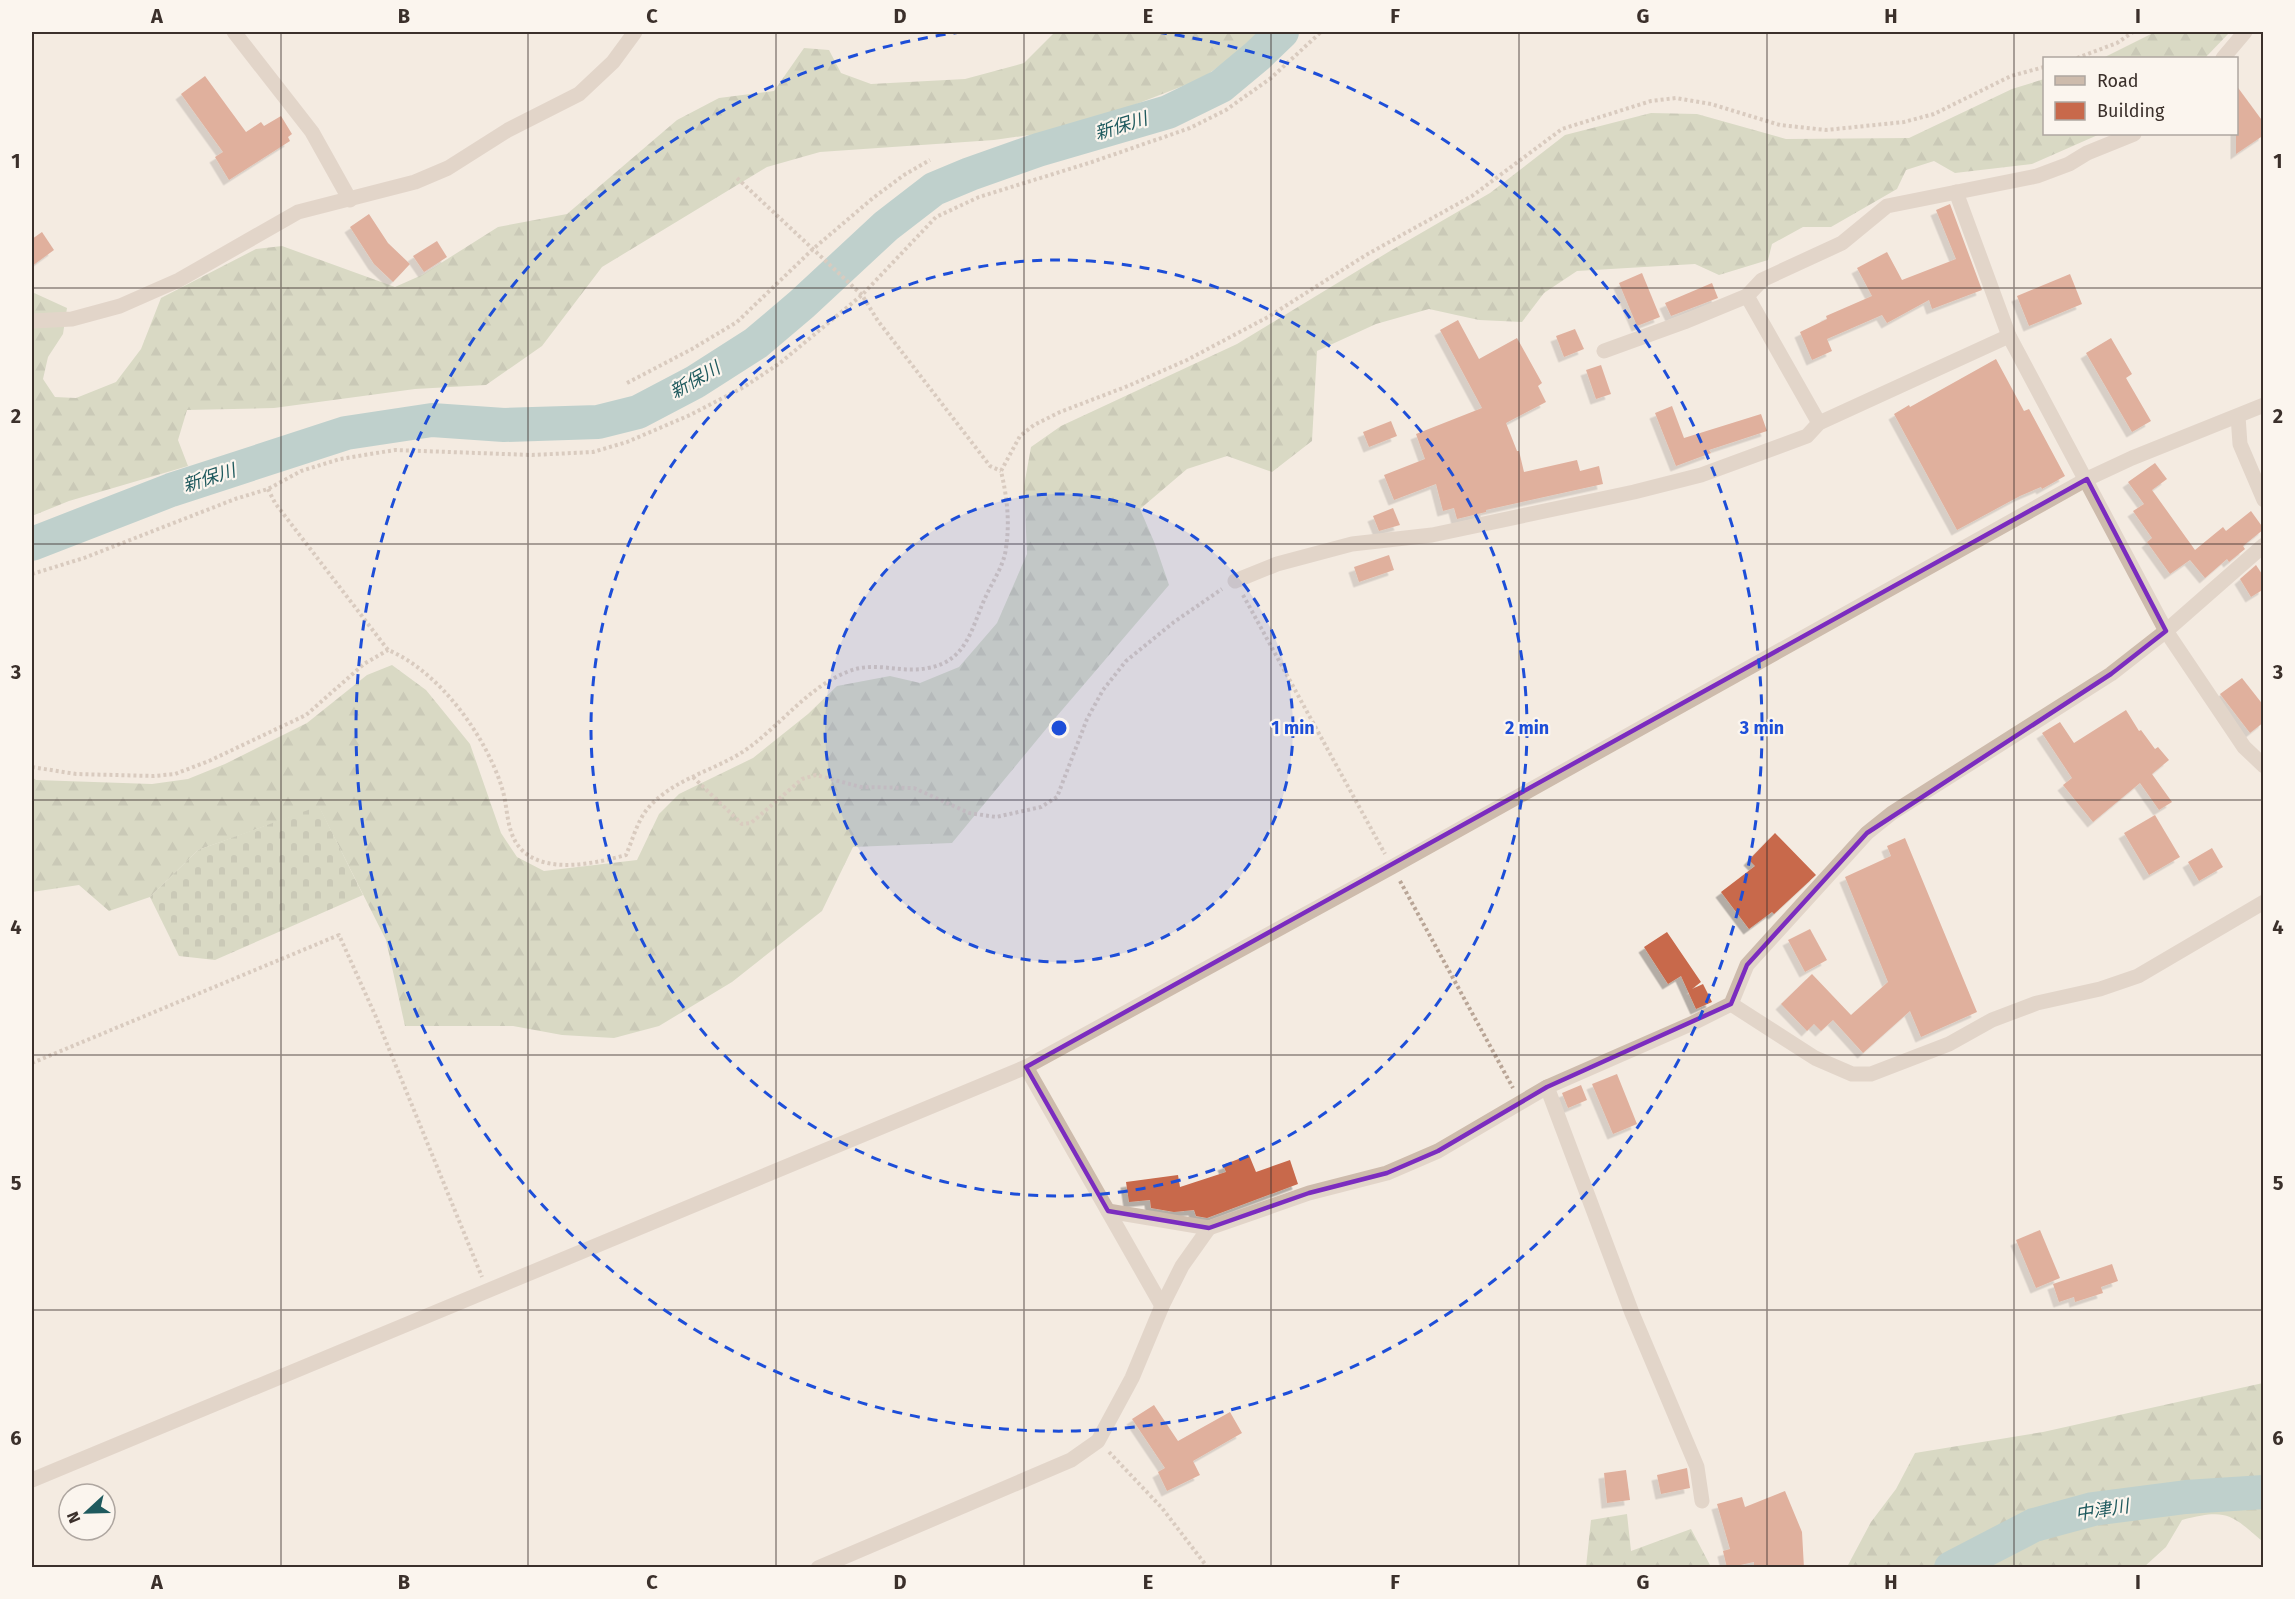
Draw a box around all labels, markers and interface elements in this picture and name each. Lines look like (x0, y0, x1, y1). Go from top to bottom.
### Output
text: A (150, 4, 164, 28)
text: B (398, 4, 410, 28)
text: C (646, 4, 658, 28)
text: D (893, 4, 907, 28)
text: E (1143, 4, 1153, 28)
text: F (1390, 4, 1400, 28)
text: G (1637, 4, 1649, 28)
text: H (1884, 4, 1898, 28)
text: I (2135, 4, 2141, 28)
legend (2043, 57, 2238, 135)
text: Road (2097, 70, 2139, 92)
text: Building (2097, 100, 2165, 122)
water label: 新保川 (1092, 107, 1152, 144)
text: 1 (11, 149, 21, 173)
text: 1 (2273, 149, 2283, 173)
water label: 新保川 (666, 356, 726, 403)
text: 2 (11, 404, 21, 428)
text: 2 (2273, 404, 2283, 428)
water label: 新保川 (180, 459, 240, 497)
text: 3 (10, 660, 21, 684)
text: 3 (2272, 660, 2283, 684)
text: 1 min (1271, 717, 1315, 739)
text: 2 min (1505, 717, 1549, 739)
text: 3 min (1739, 717, 1784, 739)
centre of rings (1049, 718, 1069, 738)
text: 4 (10, 915, 22, 939)
text: 4 (2272, 915, 2284, 939)
text: 5 (11, 1171, 22, 1195)
text: 5 (2273, 1171, 2284, 1195)
text: 6 (10, 1426, 22, 1450)
text: 6 (2272, 1426, 2284, 1450)
north arrow (57, 1482, 117, 1542)
water label: 中津川 (2074, 1495, 2132, 1525)
text: N (63, 1509, 84, 1526)
text: A (150, 1570, 164, 1594)
text: B (398, 1570, 410, 1594)
text: C (646, 1570, 658, 1594)
text: D (893, 1570, 907, 1594)
text: E (1143, 1570, 1153, 1594)
text: F (1390, 1570, 1400, 1594)
text: G (1637, 1570, 1649, 1594)
text: H (1884, 1570, 1898, 1594)
text: I (2135, 1570, 2141, 1594)

